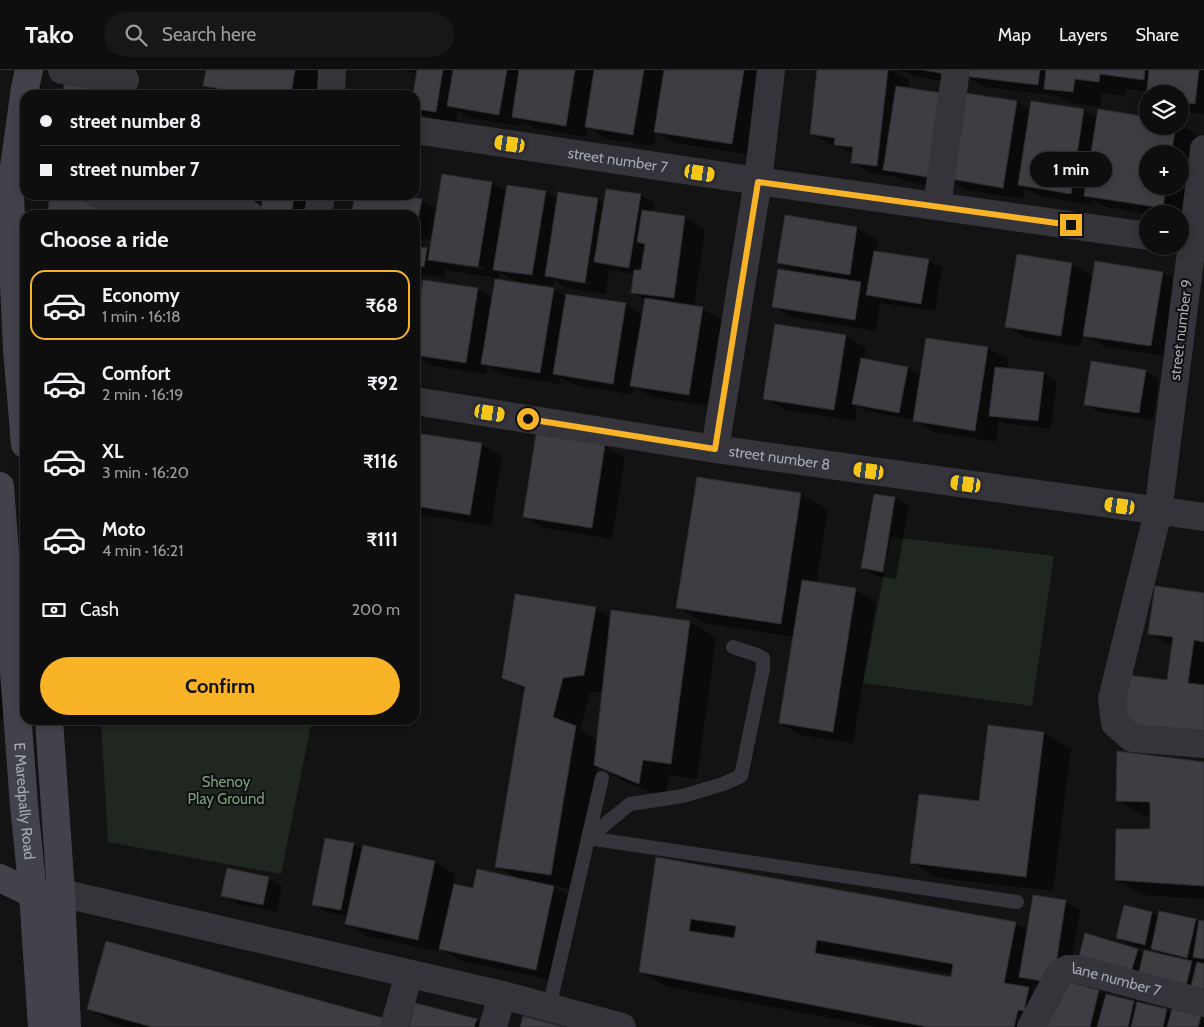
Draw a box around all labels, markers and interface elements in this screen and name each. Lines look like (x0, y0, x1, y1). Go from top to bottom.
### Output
search box (104, 12, 454, 57)
text: Tako (25, 20, 74, 49)
icon: search (122, 21, 150, 49)
text: Search here (162, 23, 256, 46)
text: Map (998, 24, 1031, 46)
text: Layers (1059, 24, 1108, 46)
text: Share (1136, 24, 1179, 46)
map controls (1139, 85, 1189, 255)
button: layers (1139, 85, 1189, 135)
text: street number 8 (70, 110, 201, 133)
car (494, 134, 525, 154)
street label: street number 7 (567, 144, 669, 177)
button: + (1139, 145, 1189, 195)
callout: 1 min (1030, 152, 1112, 188)
text: street number 7 (70, 158, 199, 181)
text: 1 min (1053, 160, 1089, 179)
car (684, 163, 715, 183)
button: − (1139, 205, 1189, 255)
route end (1060, 214, 1082, 236)
text: Choose a ride (40, 226, 169, 253)
street label: street number 9 (1166, 278, 1196, 382)
icon: car (42, 283, 87, 328)
text: Economy (102, 284, 180, 307)
text: ₹68 (365, 294, 398, 317)
text: 1 min · 16:18 (102, 307, 181, 326)
icon: car (42, 361, 87, 406)
text: Comfort (102, 362, 171, 385)
text: ₹92 (367, 372, 398, 395)
text: 2 min · 16:19 (102, 385, 183, 404)
car (474, 403, 505, 423)
route start (517, 408, 539, 430)
icon: car (42, 439, 87, 484)
text: XL (102, 440, 123, 463)
street label: street number 8 (728, 442, 831, 474)
text: ₹116 (363, 450, 398, 473)
car (853, 461, 884, 481)
text: 3 min · 16:20 (102, 463, 189, 482)
car (950, 474, 981, 494)
car (1104, 496, 1135, 516)
icon: car (42, 517, 87, 562)
text: Moto (102, 518, 146, 541)
text: ₹111 (367, 528, 398, 551)
text: 4 min · 16:21 (102, 541, 183, 560)
icon: cash (40, 596, 68, 624)
text: Cash (80, 598, 119, 621)
text: 200 m (352, 600, 400, 619)
button: Confirm (40, 657, 400, 715)
street label: E Maredpally Road (10, 742, 38, 861)
park label: Shenoy Play Ground (187, 773, 265, 808)
street label: lane number 7 (1072, 960, 1163, 1000)

